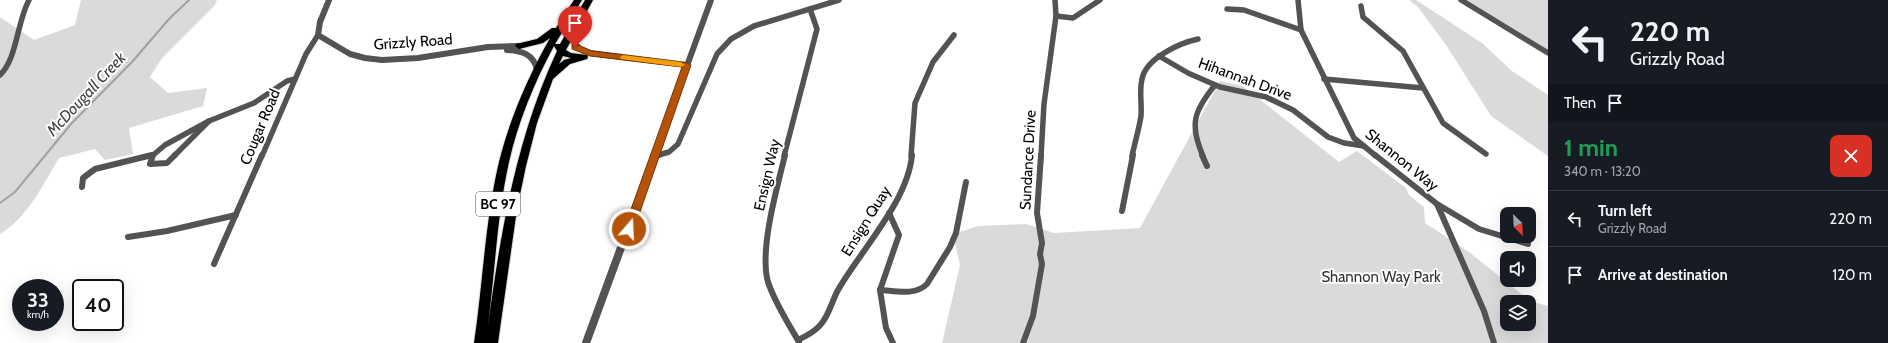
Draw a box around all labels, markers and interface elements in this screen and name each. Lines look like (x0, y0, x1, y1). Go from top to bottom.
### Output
pin (558, 6, 592, 47)
icon: arrive (564, 12, 586, 34)
text: 220 m (1630, 14, 1710, 48)
icon: left (1564, 16, 1616, 68)
street label: Grizzly Road (373, 30, 453, 54)
water label: McDougall Creek (42, 47, 130, 140)
text: Grizzly Road (1630, 48, 1725, 70)
street label: Hihannah Drive (1196, 54, 1294, 104)
street label: Cougar Road (236, 86, 284, 168)
icon: arrive (1604, 92, 1626, 114)
text: Then (1564, 94, 1596, 112)
street label: Sundance Drive (1016, 109, 1040, 211)
street label: Shannon Way (1362, 125, 1443, 195)
text: 1 min (1564, 133, 1618, 162)
button: close (1830, 135, 1872, 177)
street label: Ensign Way (750, 137, 784, 213)
text: 340 m · 13:20 (1564, 163, 1641, 179)
street label: Ensign Quay (837, 182, 895, 259)
road number: BC 97 (476, 192, 520, 216)
text: Turn left (1598, 202, 1652, 220)
north arrow (1500, 207, 1536, 243)
map controls (1500, 207, 1536, 331)
position arrow (608, 208, 650, 250)
icon: left (1564, 208, 1586, 230)
text: 220 m (1829, 210, 1872, 228)
text: Grizzly Road (1598, 220, 1666, 236)
button: sound (1500, 251, 1536, 287)
icon: arrive (1564, 264, 1586, 286)
text: Arrive at destination (1598, 266, 1728, 284)
text: 120 m (1832, 266, 1872, 284)
park label: Shannon Way Park (1321, 268, 1441, 286)
speed limit sign: 40 (72, 279, 124, 331)
text: 33 (27, 288, 49, 312)
button: layers (1500, 295, 1536, 331)
text: km/h (27, 308, 49, 321)

